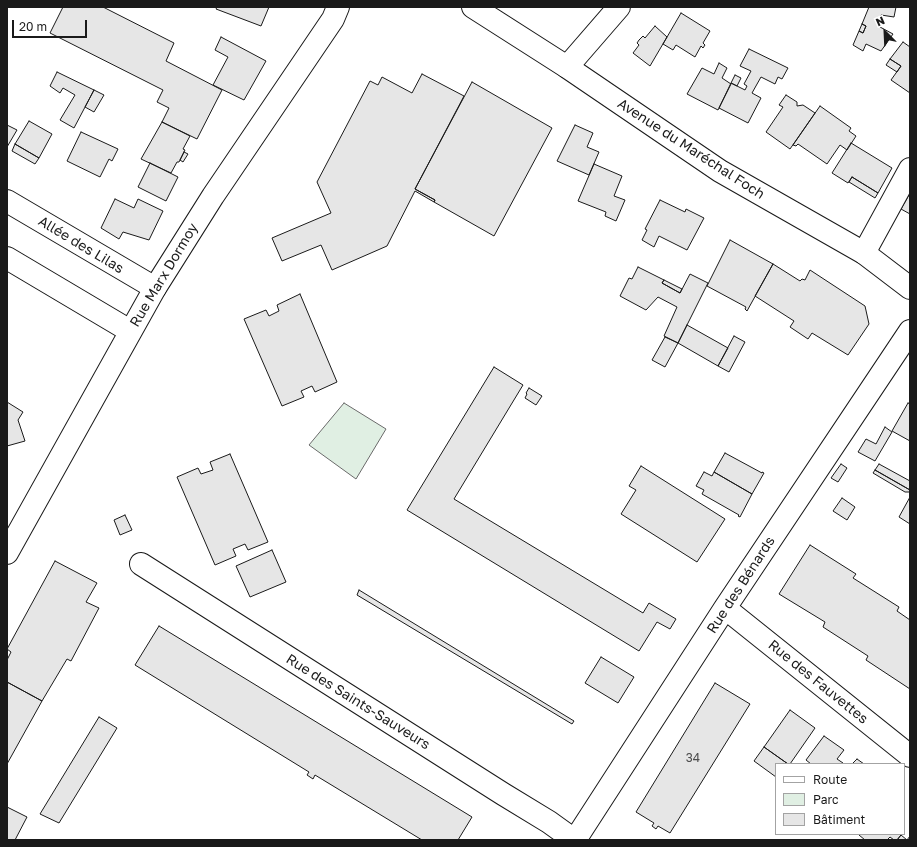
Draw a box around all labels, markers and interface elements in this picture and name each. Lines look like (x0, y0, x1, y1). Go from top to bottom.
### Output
scale bar (14, 12, 89, 38)
north arrow (865, 12, 905, 52)
text: N (873, 13, 886, 28)
text: 20 m (19, 19, 47, 34)
street label: Avenue du Maréchal Foch (614, 95, 768, 203)
street label: Allée des Lilas (35, 213, 127, 277)
street label: Rue Marx Dormoy (126, 220, 202, 330)
street label: Rue des Bénards (703, 533, 779, 637)
street label: Rue des Fauvettes (765, 637, 871, 727)
street label: Rue des Saints-Sauveurs (283, 651, 433, 753)
house number: 34 (686, 751, 700, 765)
legend (775, 763, 905, 835)
text: Route (813, 772, 847, 787)
text: Parc (813, 792, 839, 807)
text: Bâtiment (813, 812, 865, 827)

